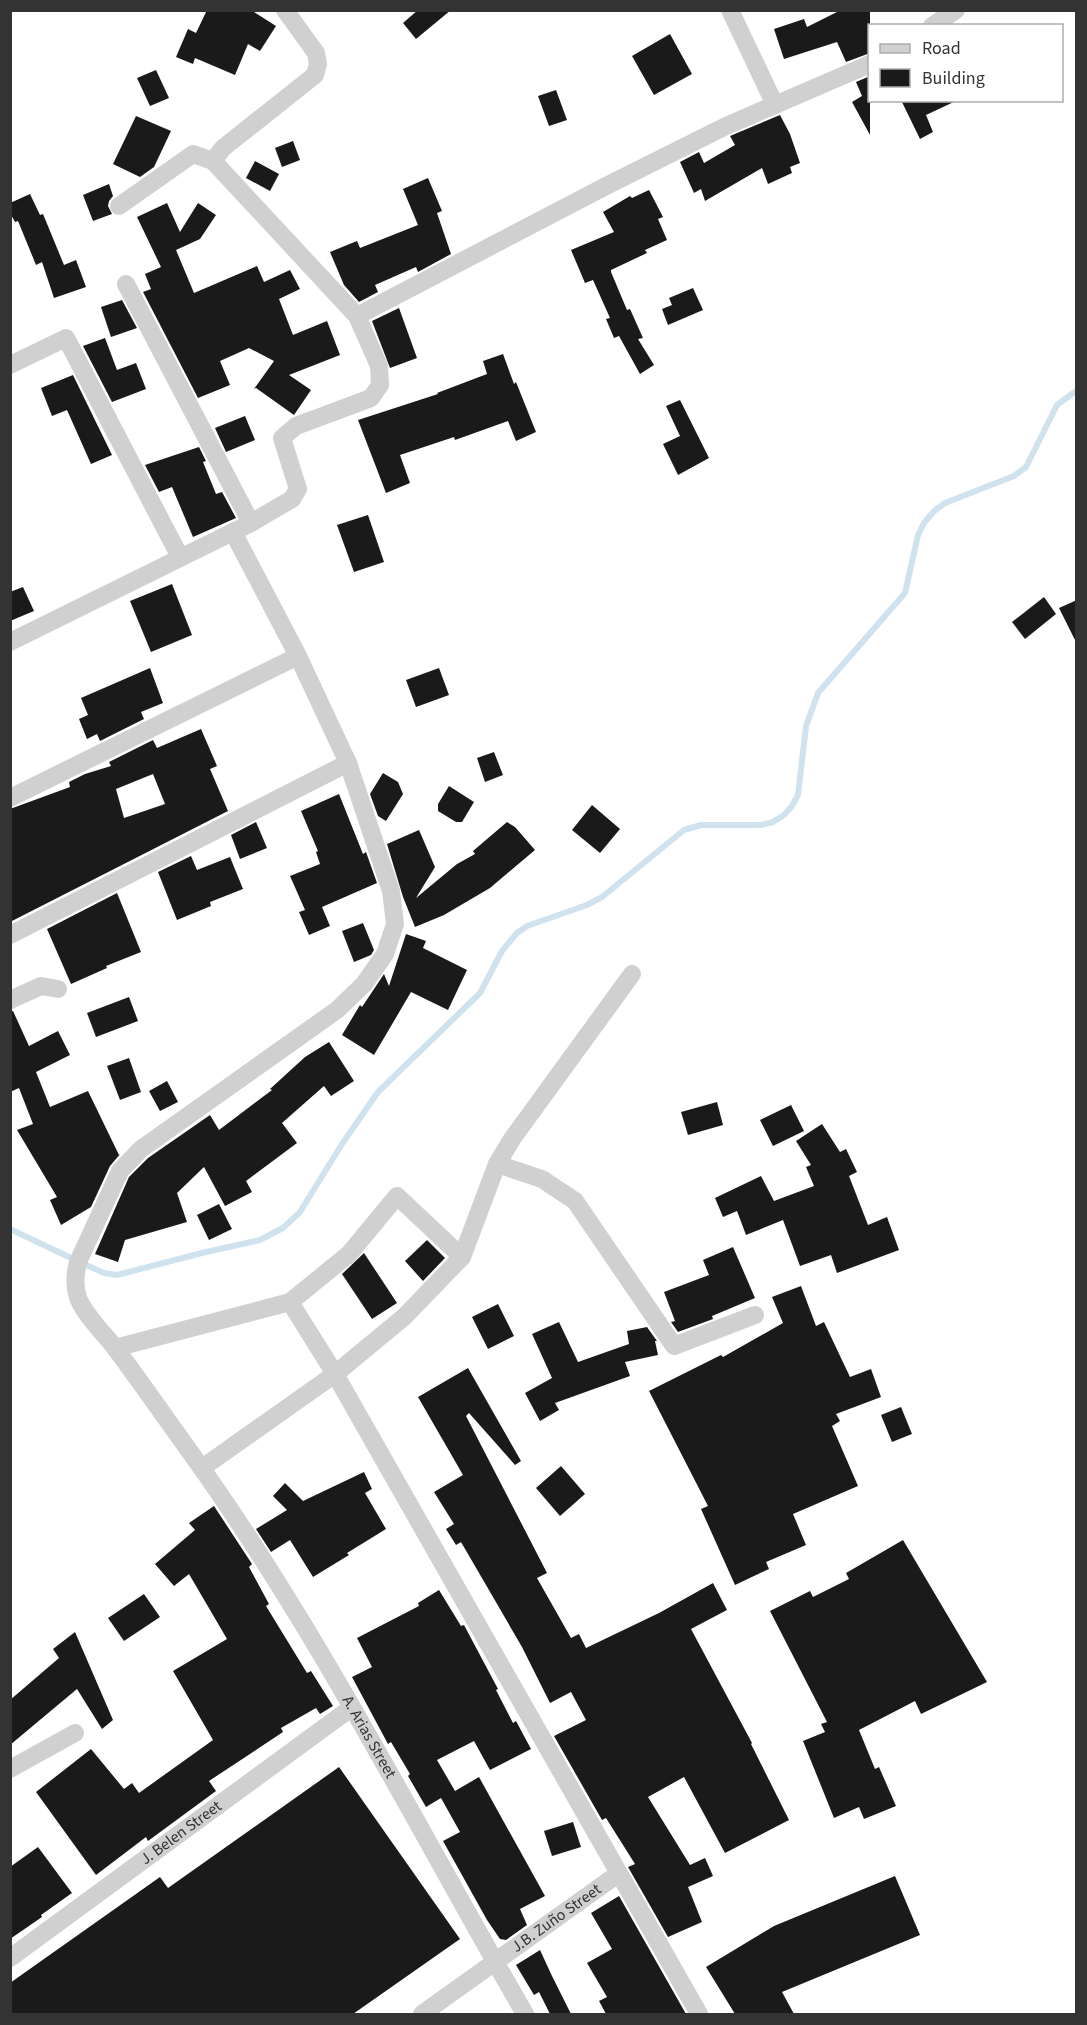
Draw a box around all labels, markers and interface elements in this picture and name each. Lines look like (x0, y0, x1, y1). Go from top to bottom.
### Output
legend (868, 24, 1063, 102)
text: Road (922, 36, 961, 61)
text: Building (922, 66, 985, 91)
street label: A. Arias Street (337, 1692, 402, 1783)
street label: J. Belen Street (136, 1795, 227, 1870)
street label: J.B. Zuño Street (507, 1878, 606, 1958)

